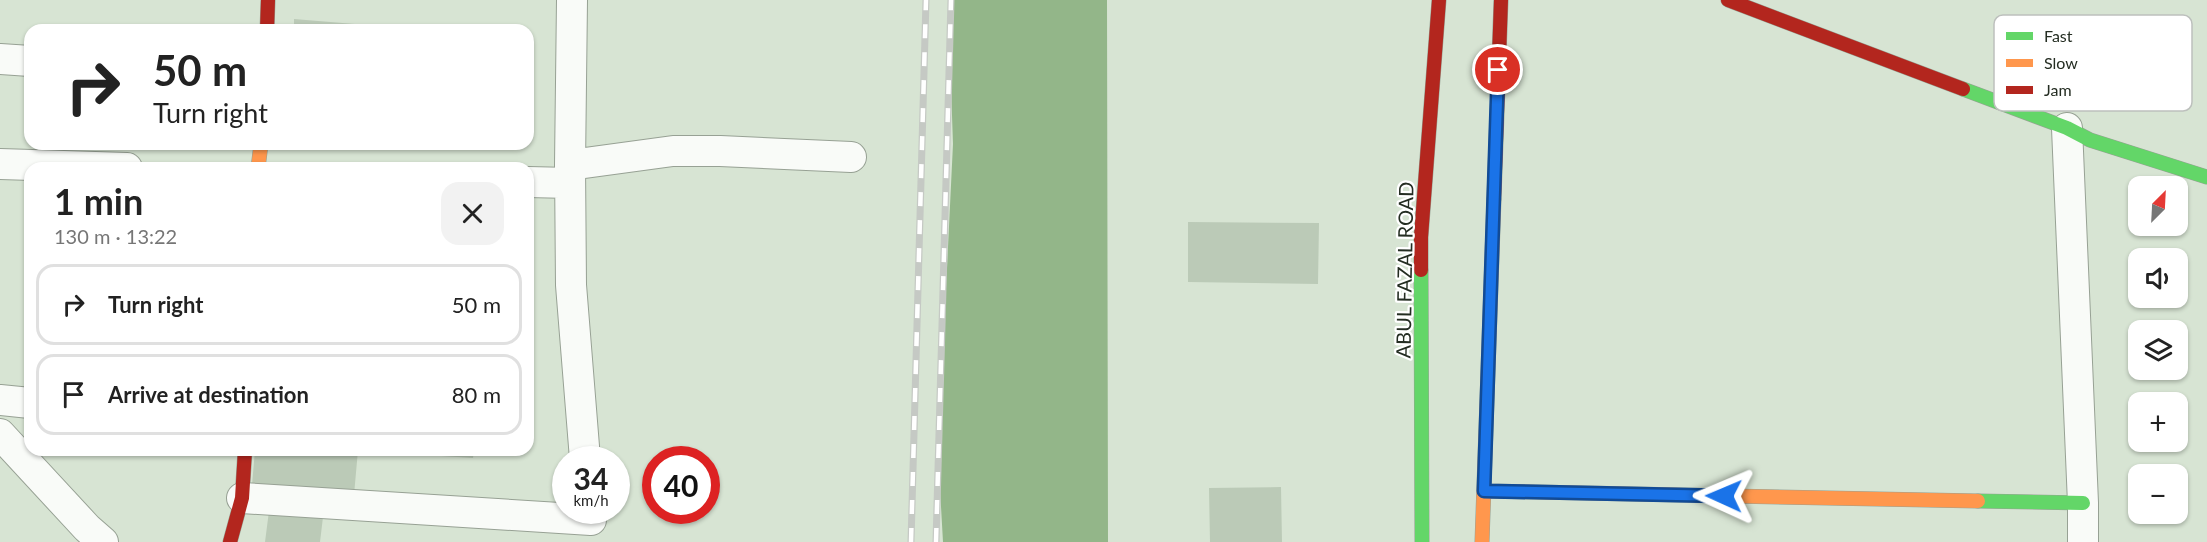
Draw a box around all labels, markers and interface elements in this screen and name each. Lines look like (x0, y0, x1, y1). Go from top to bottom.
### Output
legend (1994, 15, 2192, 111)
text: Fast (2044, 26, 2073, 45)
pin (1472, 44, 1523, 95)
text: 50 m (153, 45, 247, 95)
icon: right (54, 48, 132, 126)
icon: arrive (1481, 53, 1514, 86)
text: Slow (2044, 53, 2078, 72)
text: Jam (2044, 80, 2072, 99)
text: Turn right (153, 96, 268, 129)
north arrow (2128, 176, 2188, 236)
map controls (2128, 176, 2188, 524)
text: 1 min (54, 179, 143, 223)
street label: ABUL FAZAL ROAD (1390, 181, 1418, 359)
button: close (441, 182, 504, 245)
text: 130 m · 13:22 (54, 224, 177, 248)
button: sound (2128, 248, 2188, 308)
icon: right (57, 288, 90, 321)
text: Turn right (108, 291, 203, 318)
text: 50 m (452, 291, 501, 318)
button: layers (2128, 320, 2188, 380)
icon: arrive (57, 378, 90, 411)
text: Arrive at destination (108, 381, 309, 408)
text: 80 m (452, 381, 501, 408)
button: + (2128, 392, 2188, 452)
speed limit sign: 40 (642, 446, 720, 524)
text: 34 (574, 460, 608, 496)
position arrow (1692, 464, 1756, 528)
button: − (2128, 464, 2188, 524)
text: km/h (573, 491, 609, 509)

